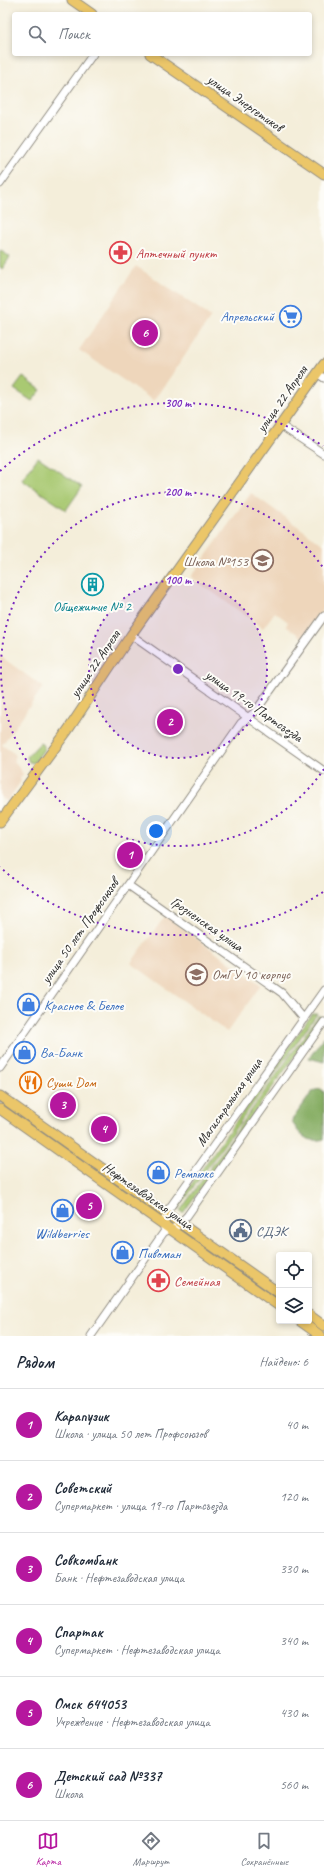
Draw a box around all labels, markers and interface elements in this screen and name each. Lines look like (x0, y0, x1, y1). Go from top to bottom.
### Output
search box (12, 12, 312, 56)
icon: search (26, 23, 48, 45)
text: Поиск (58, 25, 90, 44)
street label: улица Энергетиков (203, 70, 288, 137)
pharmacy icon: Аптечный пункт (108, 240, 134, 266)
place label: Аптечный пункт (136, 245, 217, 262)
supermarket icon: Апрельский (277, 303, 303, 329)
place label: Апрельский (221, 308, 275, 325)
pin: 6 (132, 318, 158, 348)
street label: улица 22 Апреля (252, 361, 312, 436)
text: 300 m (165, 395, 192, 411)
text: 200 m (165, 484, 192, 500)
school or university icon: Школа №153 (250, 548, 276, 574)
place label: Школа №153 (183, 553, 250, 570)
building icon: Общежитие № 2 (79, 571, 105, 597)
text: 100 m (165, 572, 192, 588)
place label: Общежитие № 2 (53, 598, 133, 615)
street label: улица 22 Апреля (66, 626, 125, 702)
centre of rings (171, 662, 185, 676)
street label: улица 19-го Партсъезда (201, 666, 307, 747)
pin: 2 (157, 707, 183, 737)
your location (146, 821, 166, 841)
pin: 1 (117, 840, 143, 870)
street label: улица 50 лет Профсоюзов (37, 872, 125, 988)
street label: Грозненская улица (167, 893, 247, 956)
school or university icon: ОмГУ 10 корпус (183, 961, 209, 987)
place label: ОмГУ 10 корпус (212, 966, 291, 983)
shop icon: Красное & Белое (15, 992, 41, 1018)
place label: Красное & Белое (44, 997, 125, 1014)
shop icon: Ва-Банк (11, 1039, 37, 1065)
place label: Ва-Банк (40, 1044, 84, 1061)
street label: Магистральная улица (192, 1054, 266, 1149)
restaurant icon: Суши Dом (18, 1069, 44, 1095)
place label: Суши Dом (46, 1074, 96, 1091)
pin: 3 (50, 1090, 76, 1120)
pin: 4 (91, 1114, 117, 1144)
street label: Нефтезаводская улица (99, 1158, 198, 1234)
shop icon: Ремлюкс (146, 1160, 172, 1186)
place label: Ремлюкс (174, 1165, 214, 1182)
pin: 5 (76, 1191, 102, 1221)
shop icon: Wildberries (49, 1198, 75, 1224)
public building icon: СДЭК (227, 1218, 253, 1244)
place label: СДЭК (256, 1223, 290, 1240)
place label: Wildberries (35, 1225, 90, 1242)
shop icon: Пивоман (109, 1240, 135, 1266)
place label: Пивоман (138, 1245, 182, 1262)
map controls (276, 1252, 312, 1324)
button: locate (276, 1252, 312, 1288)
pharmacy icon: Семейная (145, 1268, 171, 1294)
place label: Семейная (174, 1273, 221, 1290)
button: layers (276, 1288, 312, 1324)
text: Рядом (16, 1352, 54, 1373)
text: Найдено: 6 (260, 1354, 308, 1370)
text: Карапузик (54, 1407, 108, 1426)
text: 1 (26, 1417, 32, 1433)
text: 40 m (286, 1417, 308, 1433)
text: Школа · улица 50 лет Профсоюзов (54, 1426, 207, 1442)
text: Советский (54, 1479, 111, 1498)
text: 2 (26, 1489, 32, 1505)
text: 120 m (280, 1489, 308, 1505)
text: Супермаркет · улица 19-го Партсъезда (54, 1498, 227, 1514)
text: Совкомбанк (54, 1551, 117, 1570)
text: 3 (26, 1561, 32, 1577)
text: 330 m (280, 1561, 308, 1577)
text: Банк · Нефтезаводская улица (54, 1570, 184, 1586)
text: Спартак (54, 1623, 102, 1642)
text: 4 (26, 1633, 32, 1649)
text: 340 m (280, 1633, 308, 1649)
text: Супермаркет · Нефтезаводская улица (54, 1642, 220, 1658)
text: Омск 644053 (54, 1695, 126, 1714)
text: 5 (26, 1705, 32, 1721)
text: 430 m (280, 1705, 308, 1721)
text: Учреждение · Нефтезаводская улица (54, 1714, 210, 1730)
text: Детский сад №337 (54, 1767, 161, 1786)
text: 6 (26, 1777, 32, 1793)
text: 560 m (280, 1777, 308, 1793)
text: Школа (54, 1786, 83, 1802)
tab: Карта (36, 1830, 61, 1868)
tab: Маршрут (133, 1830, 169, 1868)
tab: Сохранённые (240, 1830, 288, 1868)

